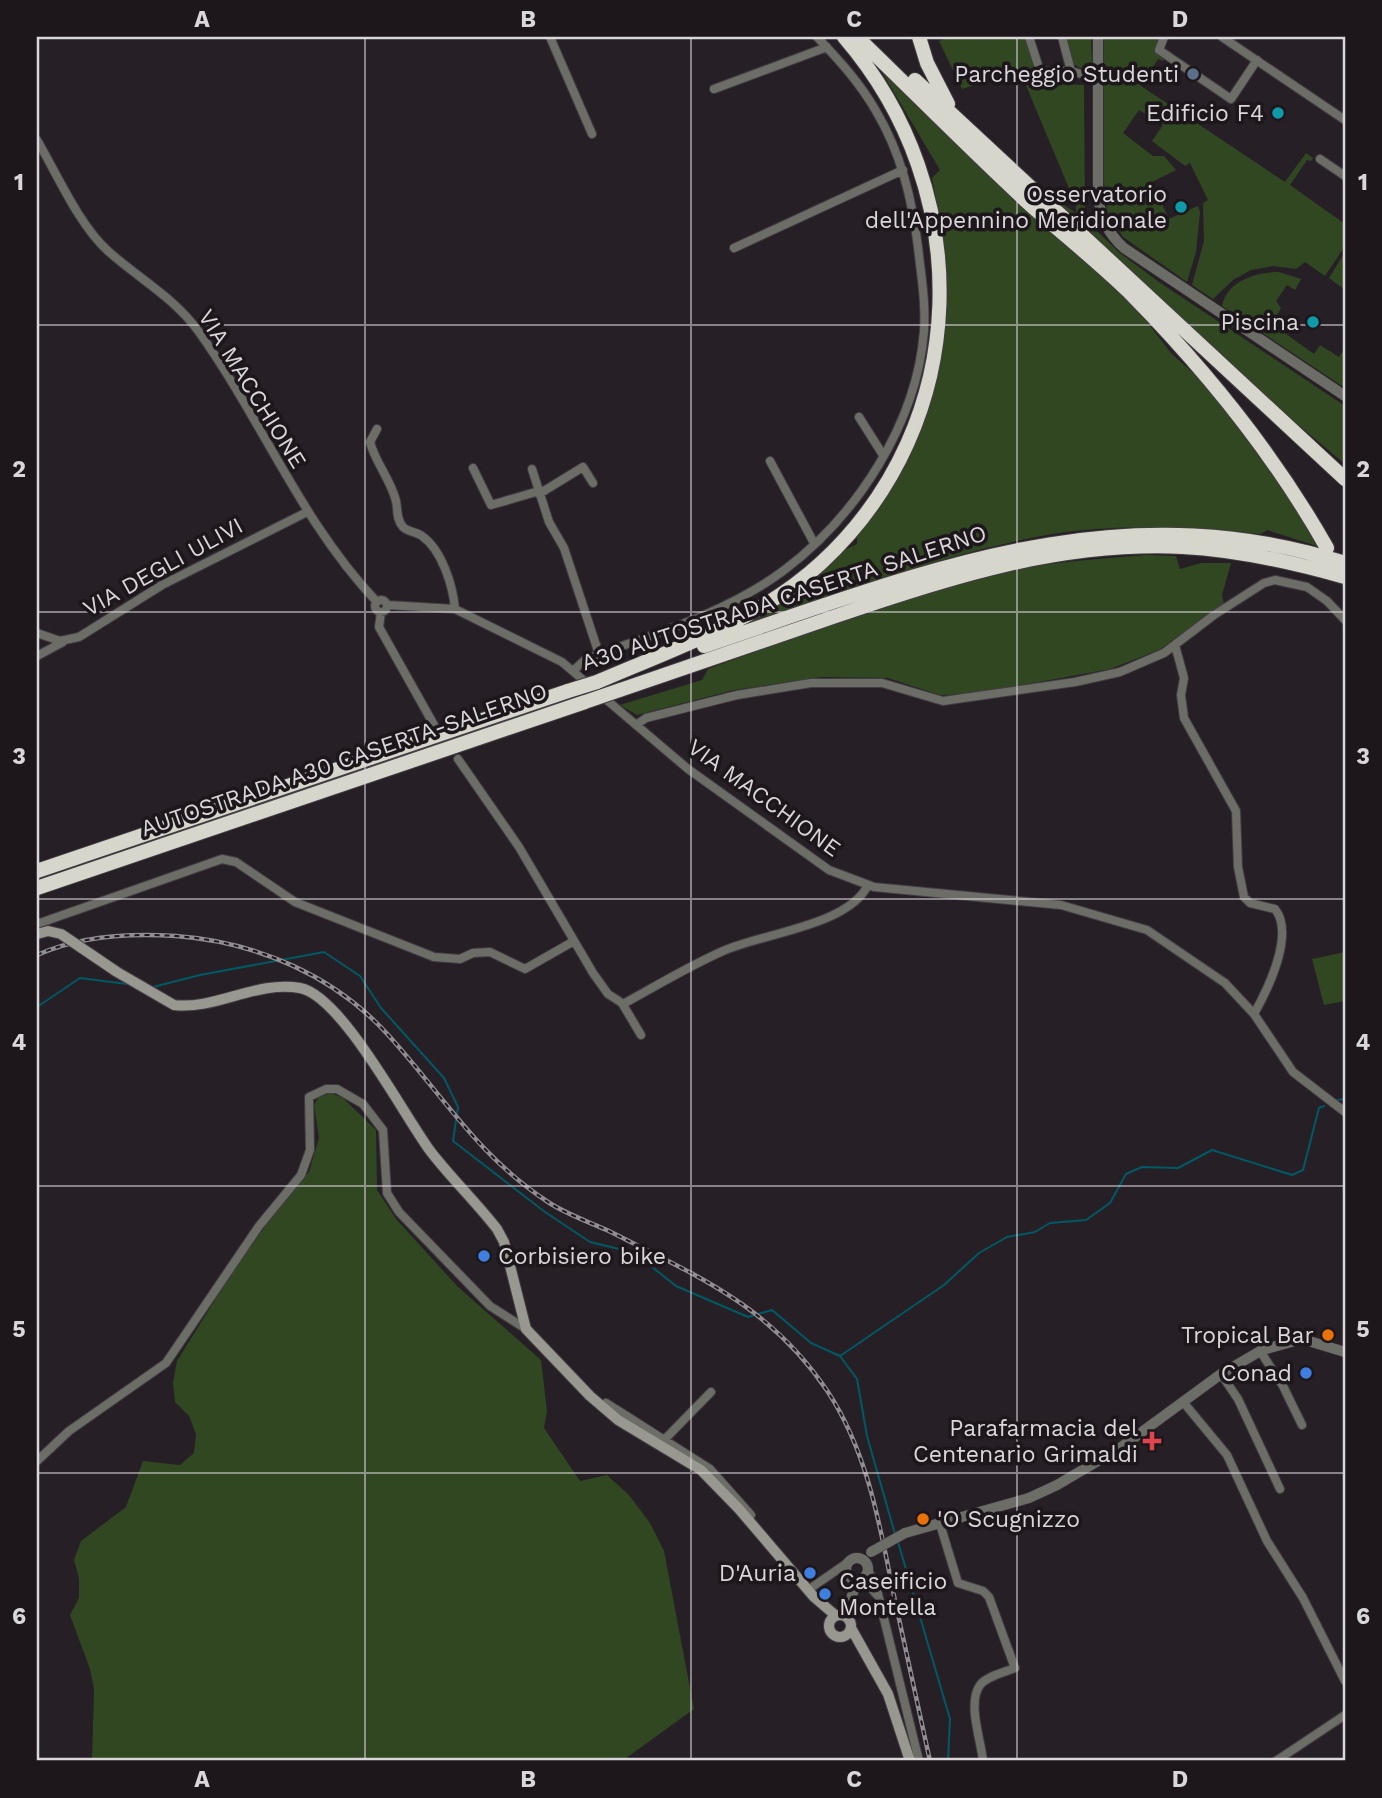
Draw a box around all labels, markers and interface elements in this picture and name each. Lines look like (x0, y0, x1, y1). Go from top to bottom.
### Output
text: A (194, 6, 210, 33)
text: B (520, 6, 536, 33)
text: C (846, 6, 862, 33)
text: D (1172, 6, 1188, 33)
place label: Parcheggio Studenti (954, 61, 1179, 88)
marker: Parcheggio Studenti (1185, 66, 1201, 82)
place label: Edificio F4 (1146, 100, 1264, 127)
marker: Edificio F4 (1270, 105, 1286, 121)
text: 1 (14, 169, 24, 196)
text: 1 (1358, 169, 1368, 196)
place label: Osservatorio dell'Appennino Meridionale (865, 181, 1167, 234)
marker: Osservatorio dell'Appennino Meridionale (1173, 199, 1189, 215)
street label: VIA MACCHIONE (192, 305, 312, 473)
place label: Piscina (1220, 309, 1299, 336)
marker: Piscina (1305, 314, 1321, 330)
text: 2 (12, 456, 26, 483)
text: 2 (1356, 456, 1370, 483)
street label: VIA DEGLI ULIVI (78, 512, 248, 622)
street label: A30 AUTOSTRADA CASERTA SALERNO (578, 520, 990, 676)
street label: AUTOSTRADA A30 CASERTA-SALERNO (137, 678, 551, 842)
street label: VIA MACCHIONE (682, 734, 846, 862)
text: 3 (12, 743, 26, 770)
text: 3 (1356, 743, 1370, 770)
text: 4 (12, 1029, 27, 1056)
text: 4 (1356, 1029, 1371, 1056)
place label: Corbisiero bike (498, 1243, 666, 1270)
marker: Corbisiero bike (476, 1248, 492, 1264)
text: 5 (12, 1316, 26, 1343)
text: 5 (1356, 1316, 1370, 1343)
place label: Tropical Bar (1181, 1322, 1314, 1349)
marker: Tropical Bar (1320, 1327, 1336, 1343)
place label: Conad (1221, 1360, 1292, 1387)
marker: Conad (1298, 1365, 1314, 1381)
place label: Parafarmacia del Centenario Grimaldi (913, 1415, 1138, 1468)
marker: Parafarmacia del Centenario Grimaldi (1144, 1433, 1160, 1449)
place label: 'O Scugnizzo (937, 1506, 1080, 1533)
marker: 'O Scugnizzo (915, 1511, 931, 1527)
place label: D'Auria (719, 1560, 796, 1587)
marker: D'Auria (802, 1565, 818, 1581)
place label: Caseificio Montella (839, 1568, 947, 1621)
marker: Caseificio Montella (817, 1586, 833, 1602)
text: 6 (12, 1603, 26, 1630)
text: 6 (1356, 1603, 1370, 1630)
text: A (194, 1766, 210, 1793)
text: B (520, 1766, 536, 1793)
text: C (846, 1766, 862, 1793)
text: D (1172, 1766, 1188, 1793)

